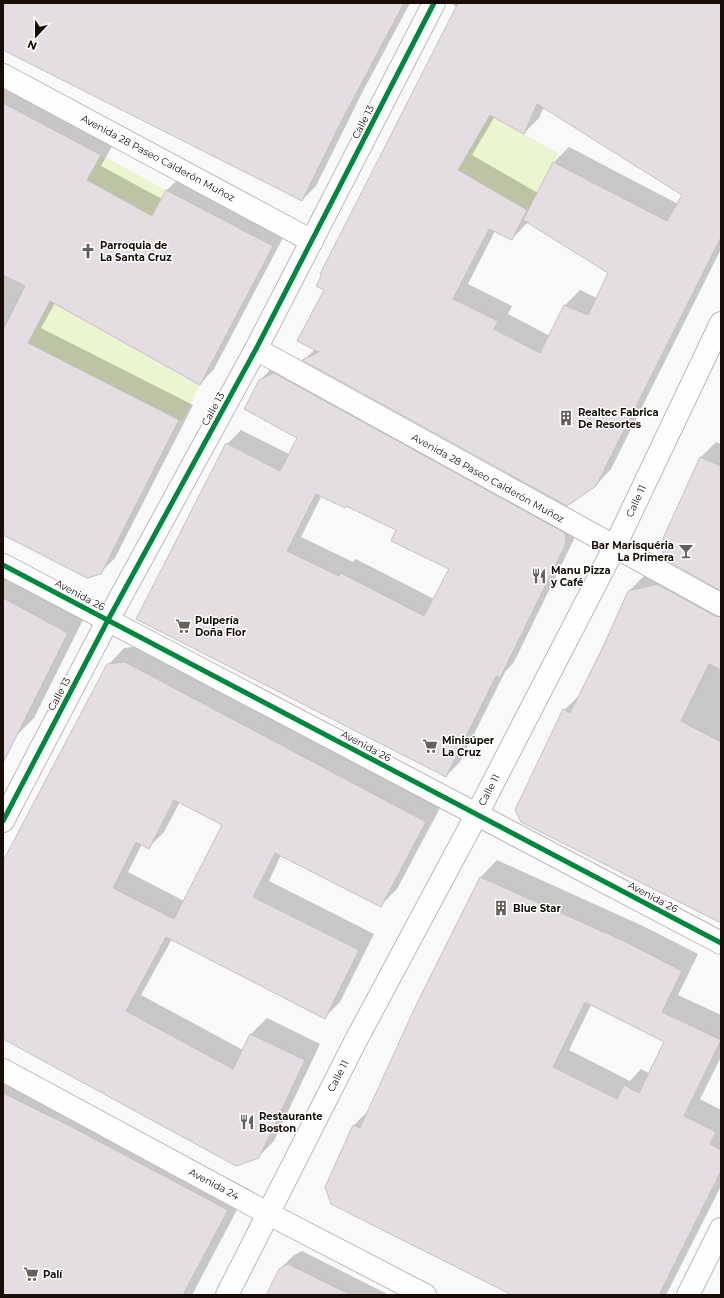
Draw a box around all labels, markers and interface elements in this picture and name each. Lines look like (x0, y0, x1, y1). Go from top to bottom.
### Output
north arrow (16, 16, 56, 56)
text: N (26, 37, 39, 53)
street label: Calle 13 (349, 103, 377, 141)
street label: Avenida 28 Paseo Calderón Muñoz (79, 112, 237, 204)
place label: Parroquia de La Santa Cruz (100, 239, 172, 264)
church icon: Parroquia de La Santa Cruz (79, 242, 97, 260)
street label: Calle 13 (199, 390, 228, 428)
place label: Realtec Fabrica De Resortes (578, 406, 659, 431)
building icon: Realtec Fabrica De Resortes (557, 409, 575, 427)
street label: Avenida 28 Paseo Calderón Muñoz (409, 430, 567, 526)
street label: Calle 11 (623, 483, 649, 519)
place label: Bar Marisquéria La Primera (591, 539, 674, 564)
bar icon: Bar Marisquéria La Primera (677, 542, 695, 560)
place label: Manu Pizza y Café (550, 564, 611, 589)
restaurant icon: Manu Pizza y Café (530, 567, 548, 585)
street label: Avenida 26 (53, 576, 107, 614)
place label: Pulpería Doña Flor (195, 614, 247, 639)
supermarket icon: Pulpería Doña Flor (174, 617, 192, 635)
street label: Calle 13 (45, 675, 73, 713)
street label: Avenida 26 (339, 727, 393, 765)
place label: Minisúper La Cruz (442, 734, 495, 759)
supermarket icon: Minisúper La Cruz (421, 737, 439, 755)
street label: Calle 11 (475, 772, 503, 808)
street label: Avenida 26 (626, 878, 680, 916)
building icon: Blue Star (492, 899, 510, 917)
place label: Blue Star (513, 902, 561, 915)
street label: Calle 11 (324, 1058, 352, 1094)
place label: Restaurante Boston (259, 1110, 323, 1135)
restaurant icon: Restaurante Boston (238, 1113, 256, 1131)
street label: Avenida 24 (187, 1165, 242, 1203)
supermarket icon: Palí (22, 1265, 40, 1283)
place label: Palí (43, 1268, 63, 1281)

